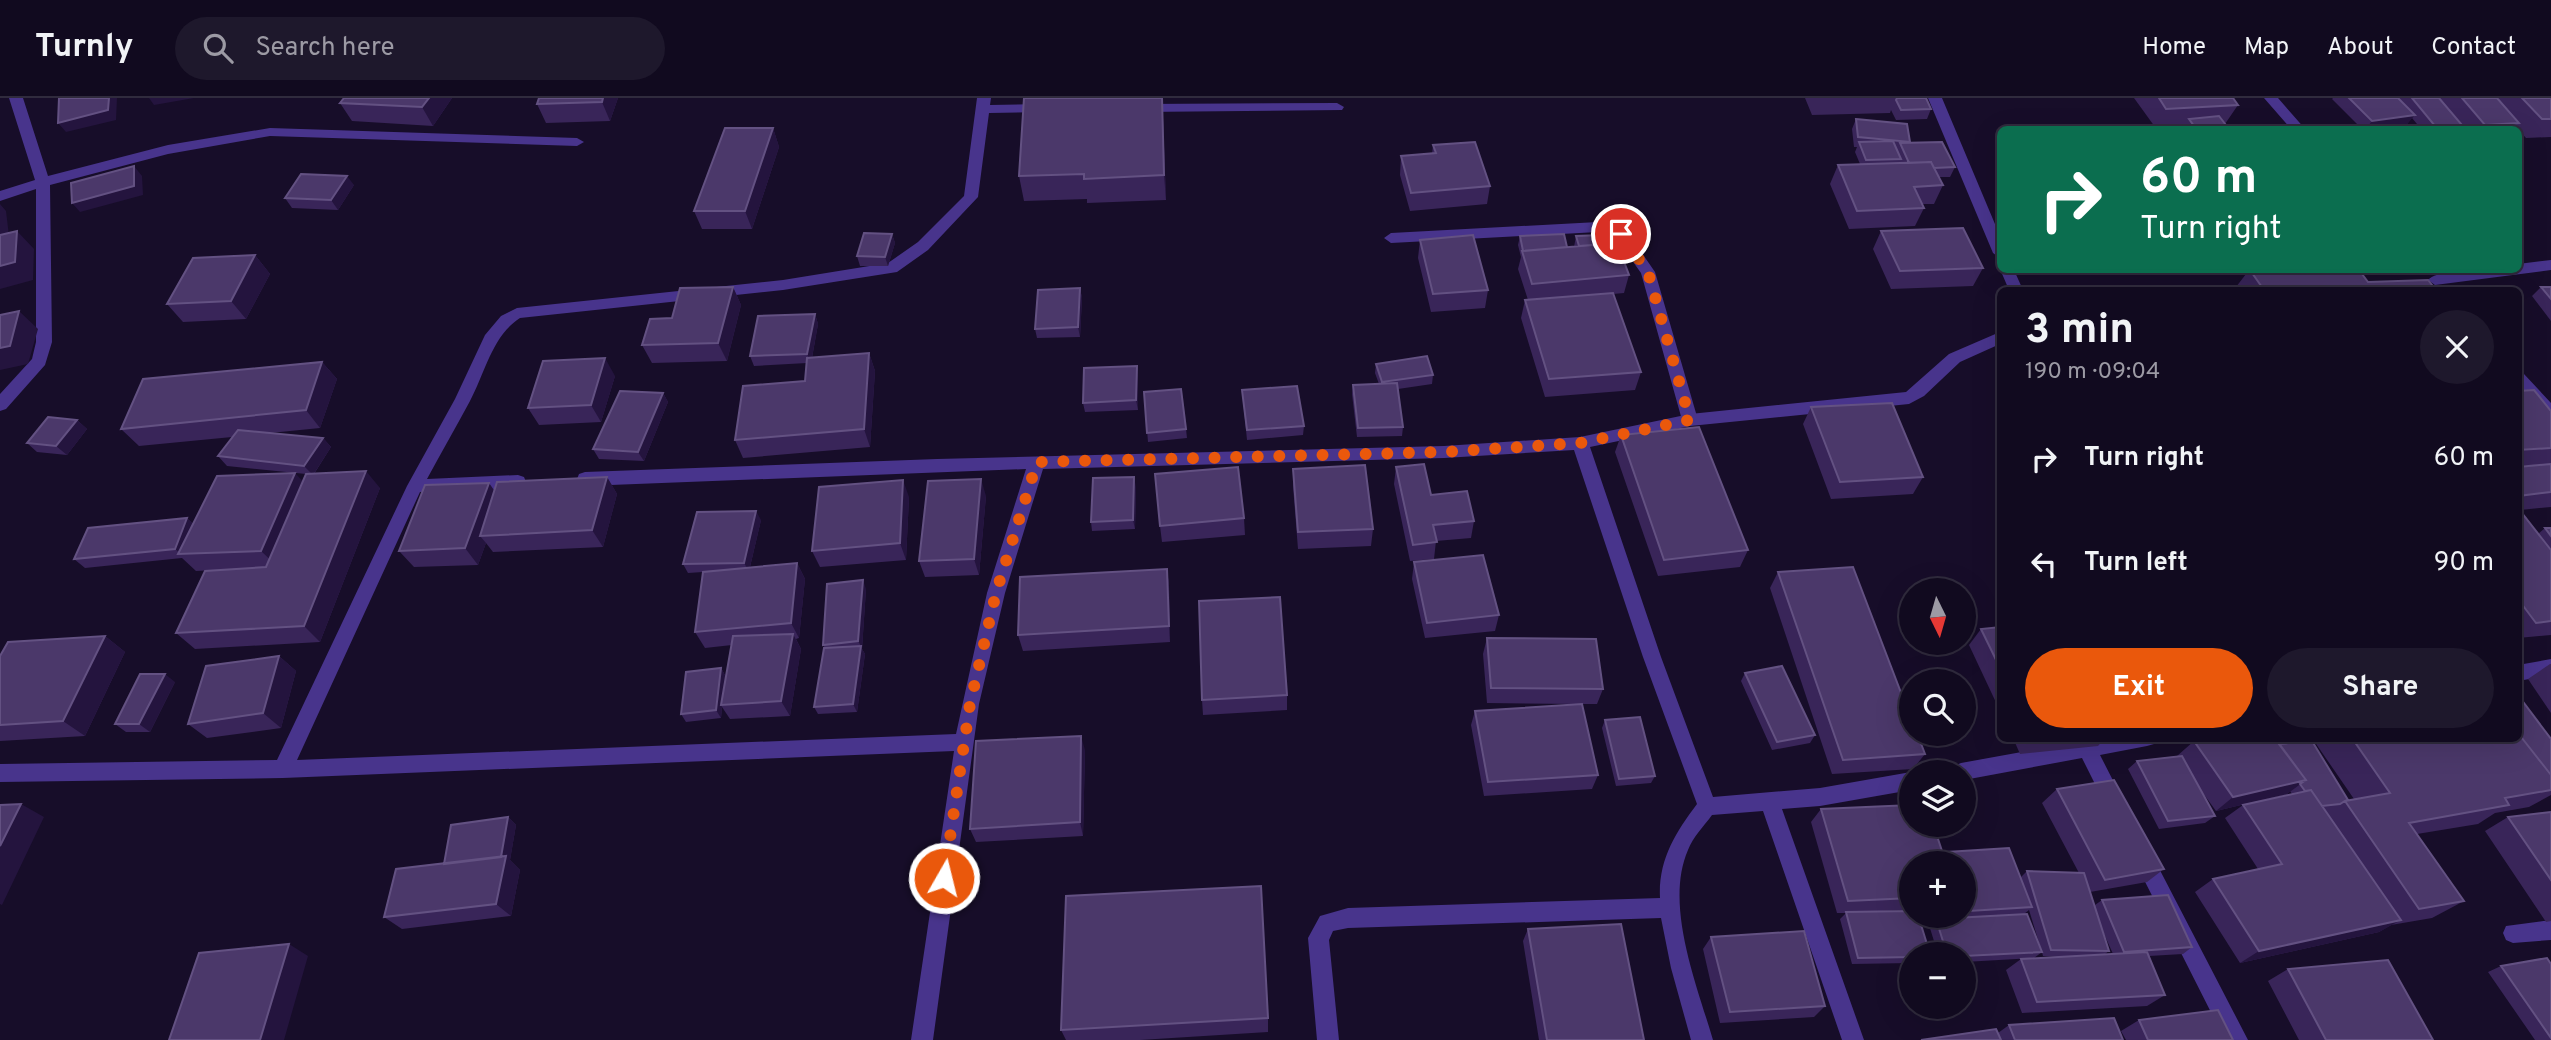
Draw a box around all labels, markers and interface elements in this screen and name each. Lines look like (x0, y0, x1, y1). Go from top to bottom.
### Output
search box (175, 17, 665, 80)
text: Turnly (35, 27, 133, 69)
icon: search (199, 29, 237, 67)
text: Search here (255, 32, 394, 65)
text: Home (2142, 33, 2206, 63)
text: Map (2244, 33, 2289, 63)
text: About (2327, 33, 2393, 63)
text: Contact (2431, 33, 2516, 63)
text: 60 m (2140, 149, 2258, 211)
icon: right (2025, 154, 2116, 245)
pin (1591, 204, 1651, 264)
text: Turn right (2140, 210, 2282, 250)
icon: arrive (1602, 215, 1640, 253)
text: 3 min (2025, 305, 2134, 358)
button: close (2420, 310, 2494, 384)
text: 190 m · 09:04 (2025, 358, 2160, 387)
icon: right (2025, 440, 2063, 478)
text: Turn right (2084, 442, 2204, 475)
text: 60 m (2434, 442, 2494, 475)
icon: left (2025, 545, 2063, 583)
text: Turn left (2084, 547, 2188, 580)
text: 90 m (2434, 547, 2494, 580)
north arrow (1899, 578, 1976, 654)
map controls (1899, 578, 1976, 1019)
button: Exit (2025, 648, 2253, 728)
button: Share (2267, 648, 2494, 728)
button: search (1899, 669, 1976, 746)
button: layers (1899, 760, 1976, 837)
position arrow (907, 841, 981, 915)
button: + (1899, 851, 1976, 928)
button: − (1899, 942, 1976, 1019)

